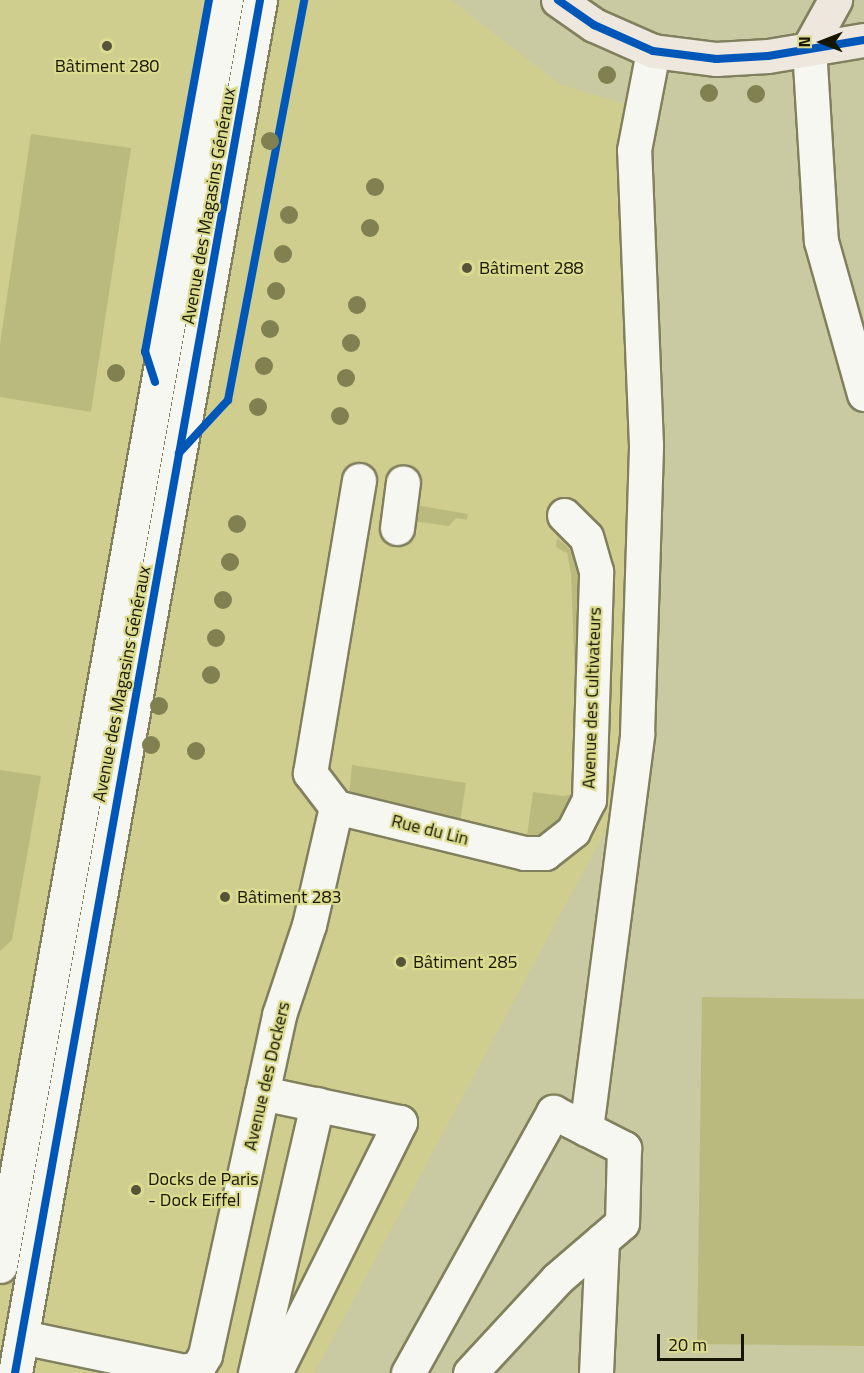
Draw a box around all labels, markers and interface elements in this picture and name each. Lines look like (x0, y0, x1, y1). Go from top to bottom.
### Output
north arrow (792, 12, 852, 72)
text: N (792, 36, 816, 48)
marker: Bâtiment 280 (100, 39, 114, 53)
place label: Bâtiment 280 (55, 55, 159, 77)
street label: Avenue des Magasins Généraux (178, 86, 240, 326)
place label: Bâtiment 288 (479, 257, 584, 279)
marker: Bâtiment 288 (460, 261, 474, 275)
street label: Avenue des Magasins Généraux (89, 564, 155, 804)
street label: Avenue des Cultivateurs (578, 607, 606, 789)
street label: Rue du Lin (389, 810, 471, 850)
place label: Bâtiment 283 (237, 886, 342, 908)
marker: Bâtiment 283 (218, 890, 232, 904)
place label: Bâtiment 285 (413, 951, 518, 973)
marker: Bâtiment 285 (394, 955, 408, 969)
street label: Avenue des Dockers (239, 999, 295, 1153)
place label: Docks de Paris - Dock Eiffel (148, 1169, 259, 1212)
marker: Docks de Paris - Dock Eiffel (129, 1183, 143, 1197)
scale bar (660, 1322, 747, 1360)
text: 20 m (668, 1331, 707, 1358)

